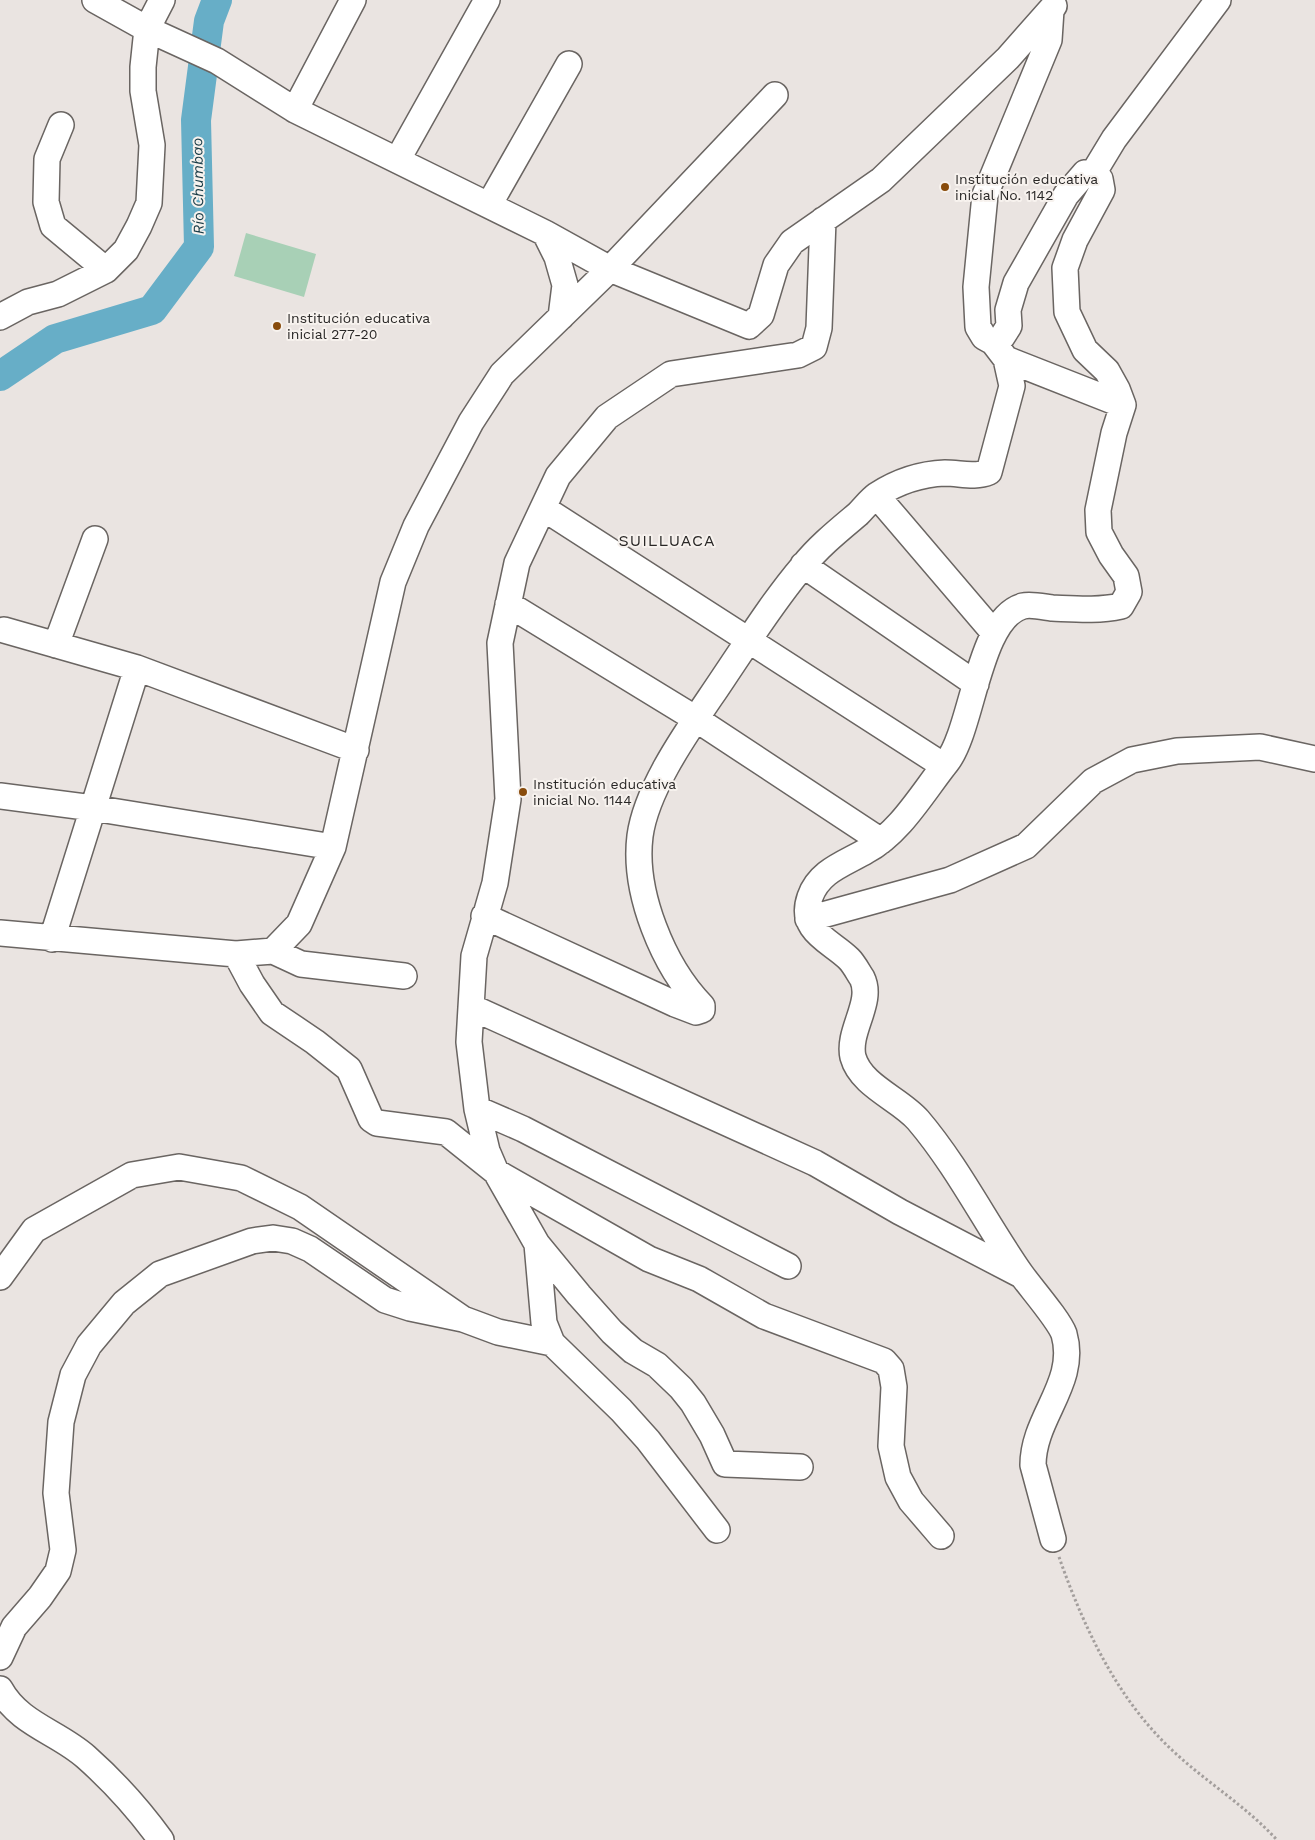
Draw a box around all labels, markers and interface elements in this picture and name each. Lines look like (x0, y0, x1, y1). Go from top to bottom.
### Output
water label: Río Chumbao (188, 137, 208, 235)
place label: Institución educativa inicial No. 1142 (955, 171, 1098, 203)
marker: Institución educativa inicial No. 1142 (939, 181, 951, 193)
place label: Institución educativa inicial 277-20 (287, 310, 430, 342)
marker: Institución educativa inicial 277-20 (271, 320, 283, 332)
district label: SUILLUACA (619, 531, 715, 550)
place label: Institución educativa inicial No. 1144 (533, 776, 676, 808)
marker: Institución educativa inicial No. 1144 (517, 786, 529, 798)

